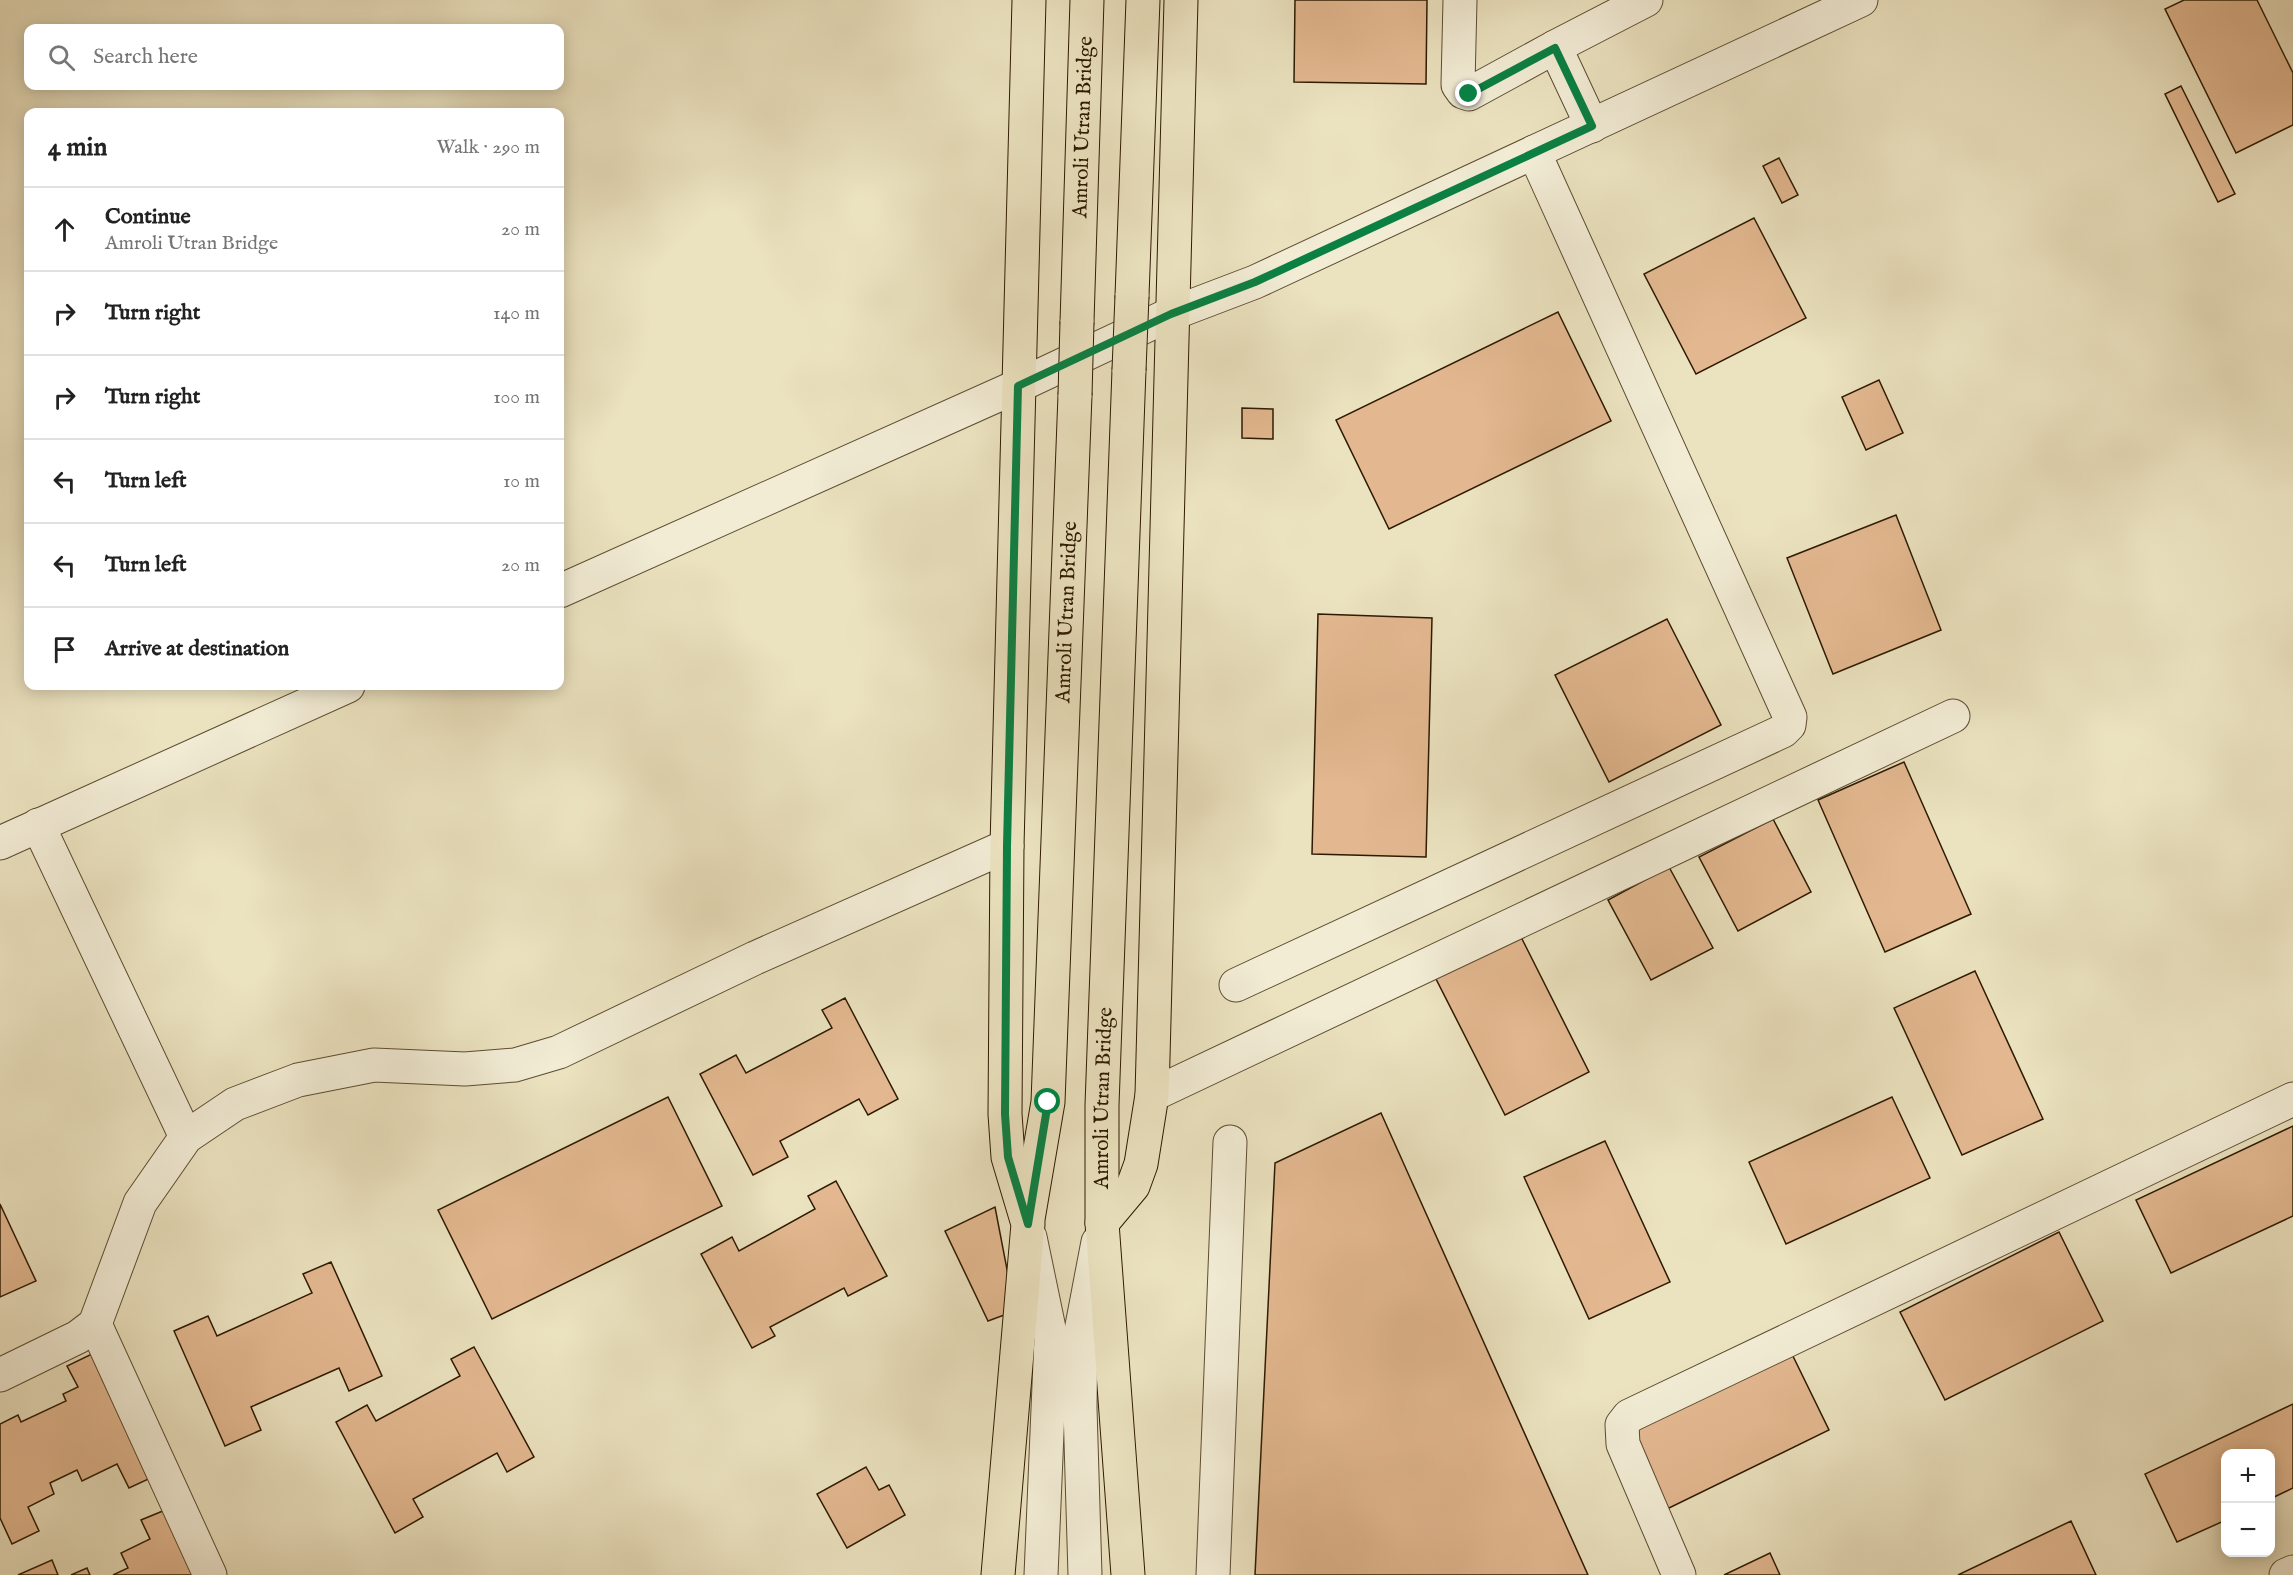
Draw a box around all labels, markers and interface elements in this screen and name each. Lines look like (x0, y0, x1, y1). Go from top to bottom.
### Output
search box (24, 24, 564, 90)
street label: Amroli Utran Bridge (1067, 35, 1099, 219)
icon: search (45, 41, 78, 74)
text: Search here (93, 43, 198, 71)
route end (1455, 80, 1481, 106)
text: 4 min (48, 131, 107, 164)
text: Walk · 290 m (436, 135, 540, 160)
text: Continue (105, 203, 191, 231)
icon: ahead (48, 213, 81, 246)
text: 20 m (501, 217, 540, 242)
text: Amroli Utran Bridge (105, 231, 278, 256)
icon: right (48, 297, 81, 330)
text: Turn right (105, 299, 200, 327)
text: 140 m (493, 301, 540, 326)
icon: right (48, 381, 81, 414)
text: Turn right (105, 383, 200, 411)
text: 100 m (493, 385, 540, 410)
icon: left (48, 465, 81, 498)
text: Turn left (105, 467, 187, 495)
text: 10 m (503, 469, 540, 494)
street label: Amroli Utran Bridge (1050, 520, 1084, 704)
icon: left (48, 549, 81, 582)
text: Turn left (105, 551, 187, 579)
text: 20 m (501, 553, 540, 578)
icon: arrive (48, 633, 81, 666)
text: Arrive at destination (105, 635, 289, 663)
street label: Amroli Utran Bridge (1088, 1006, 1119, 1190)
route start (1034, 1088, 1060, 1114)
map controls (2221, 1449, 2275, 1557)
button: + (2221, 1449, 2275, 1503)
button: − (2221, 1503, 2275, 1557)

